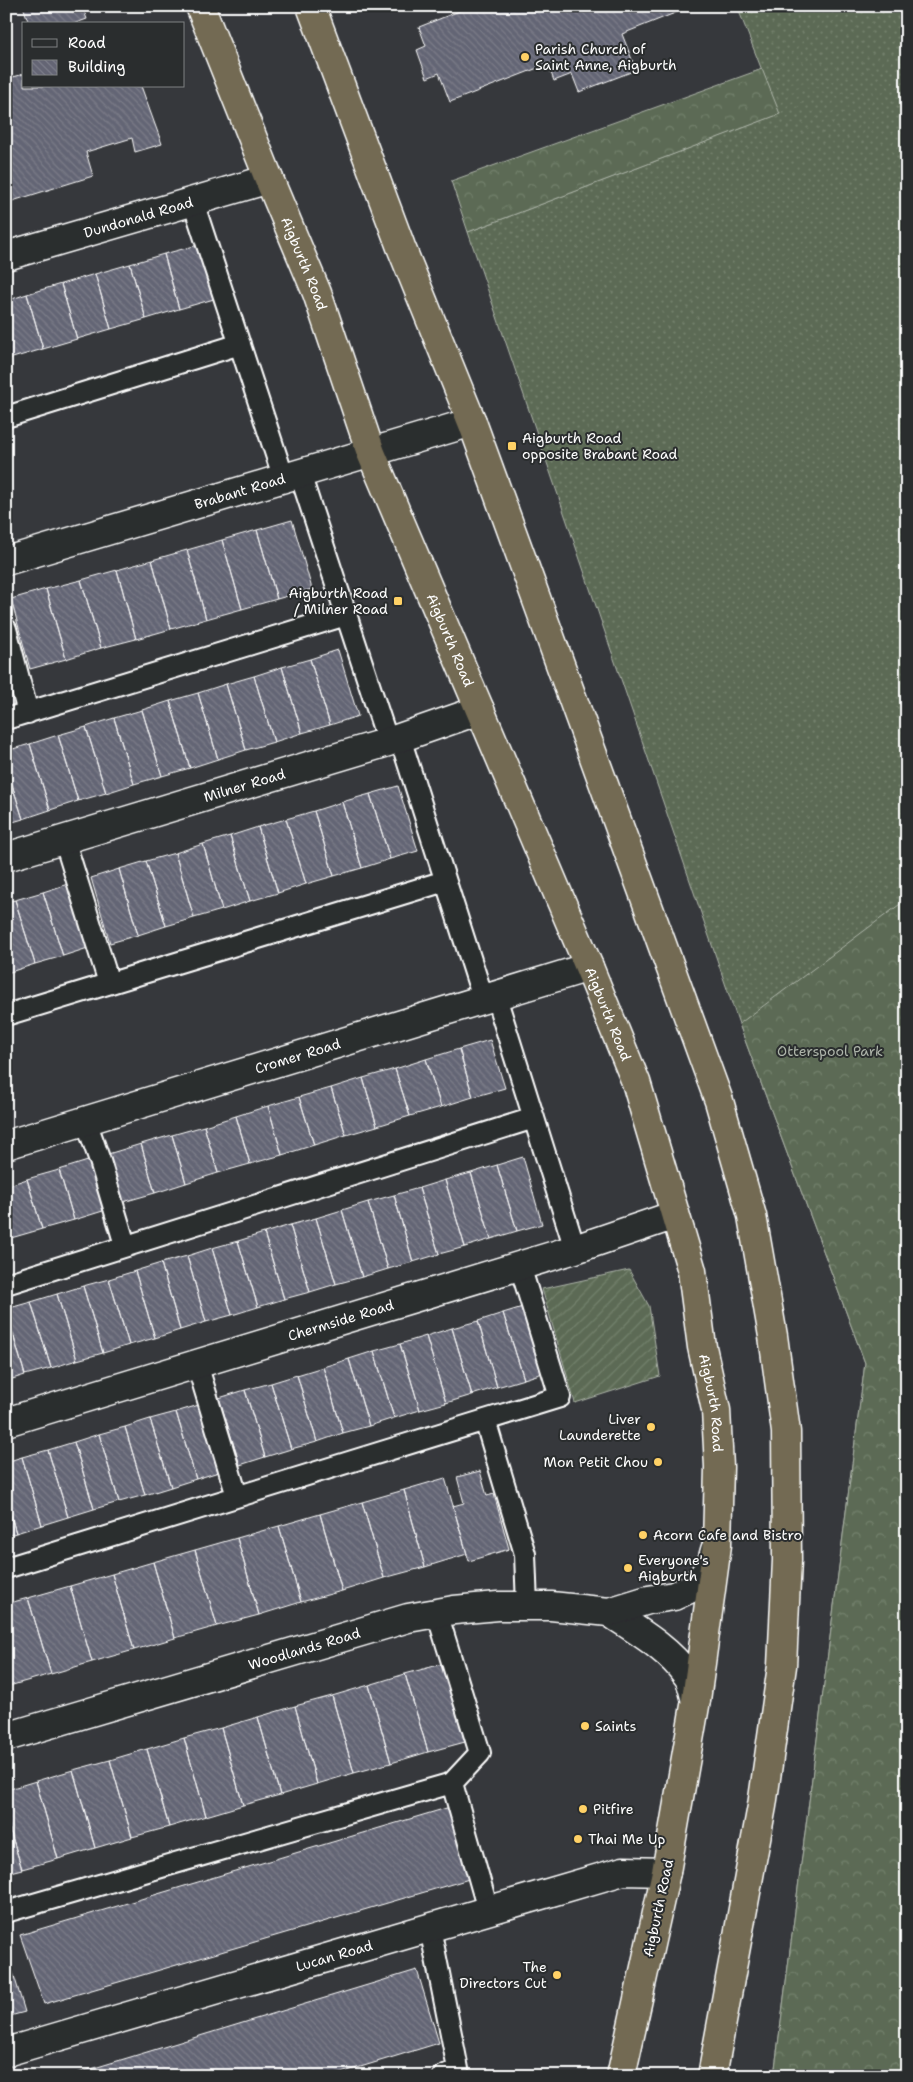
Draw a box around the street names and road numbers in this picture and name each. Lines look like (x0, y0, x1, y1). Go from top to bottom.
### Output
street label: Dundonald Road (82, 193, 195, 242)
street label: Aigburth Road (277, 214, 331, 313)
street label: Brabant Road (192, 469, 288, 513)
street label: Aigburth Road (423, 591, 478, 690)
street label: Milner Road (201, 764, 287, 806)
street label: Aigburth Road (581, 965, 635, 1064)
street label: Cromer Road (253, 1034, 343, 1077)
street label: Chermside Road (286, 1296, 396, 1345)
street label: Aigburth Road (695, 1352, 727, 1453)
street label: Woodlands Road (246, 1624, 362, 1674)
street label: Aigburth Road (639, 1857, 677, 1959)
street label: Lucan Road (294, 1936, 375, 1976)

